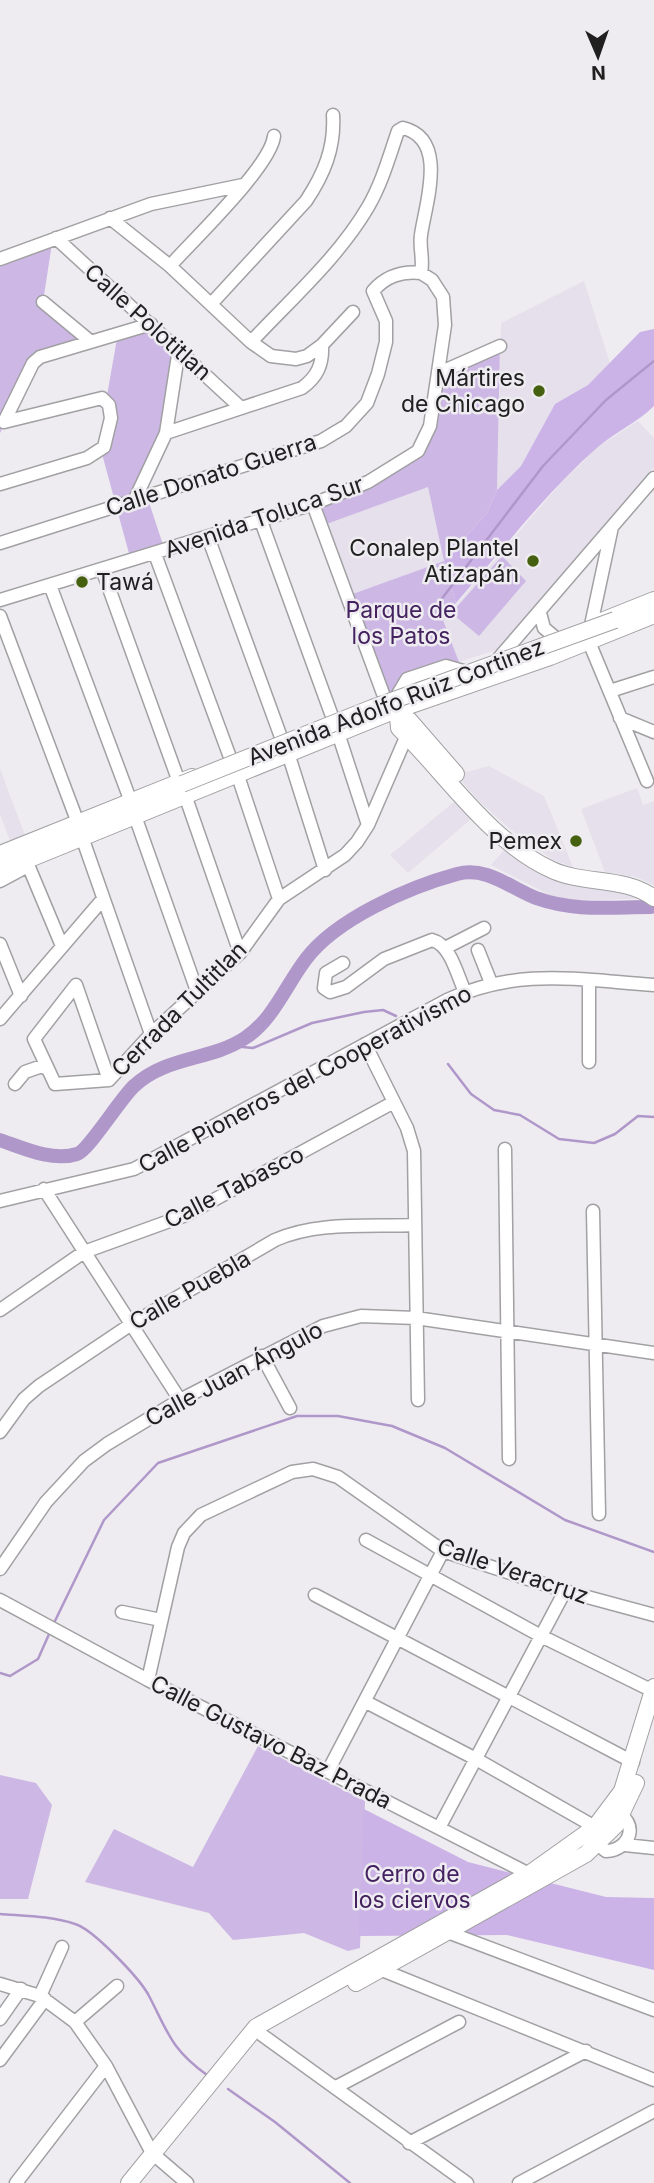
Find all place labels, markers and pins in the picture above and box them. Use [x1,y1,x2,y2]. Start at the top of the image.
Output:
place label: Mártires de Chicago [401,364,525,418]
marker: Mártires de Chicago [531,383,547,399]
place label: Conalep Plantel Atizapán [349,534,519,588]
marker: Conalep Plantel Atizapán [525,553,541,569]
place label: Tawá [96,568,154,596]
marker: Tawá [74,574,90,590]
place label: Pemex [488,827,562,855]
marker: Pemex [568,833,584,849]

